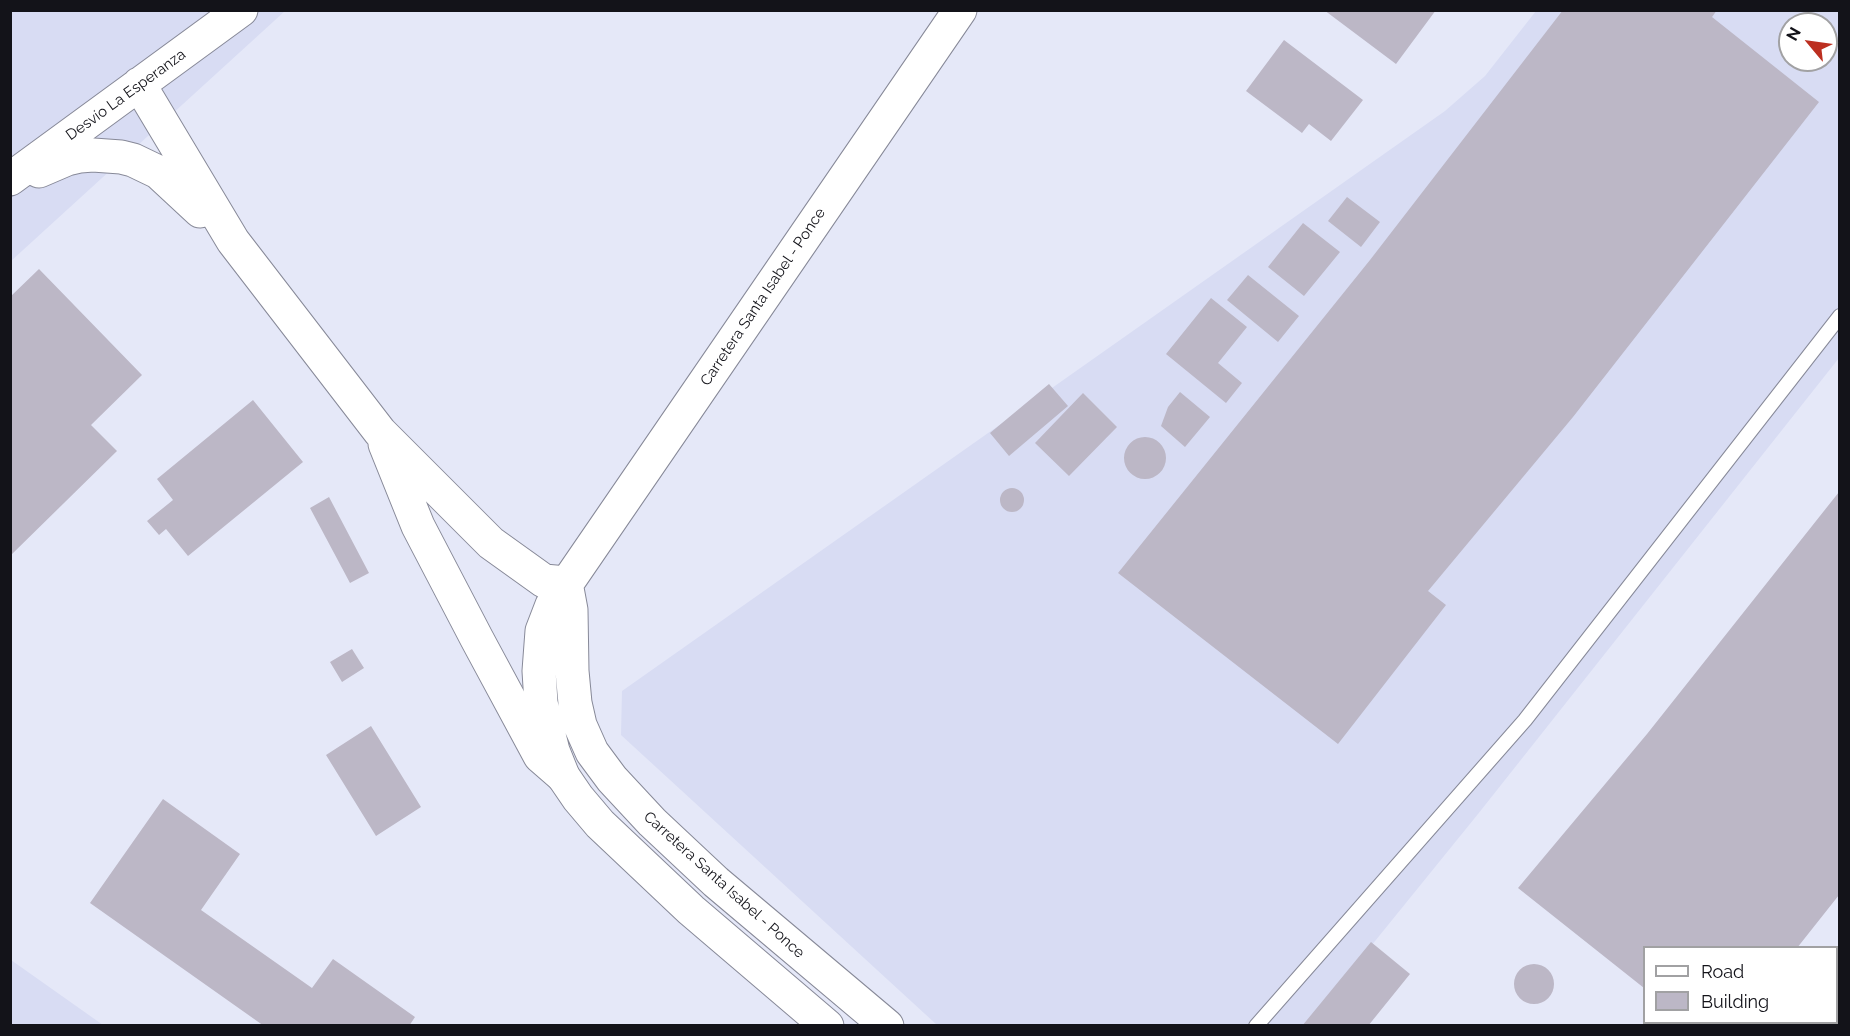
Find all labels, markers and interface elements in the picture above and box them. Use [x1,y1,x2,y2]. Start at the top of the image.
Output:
north arrow [1778,12,1838,72]
text: N [1782,24,1805,44]
street label: Desvío La Esperanza [63,46,189,144]
street label: Carretera Santa Isabel - Ponce [697,205,829,389]
street label: Carretera Santa Isabel - Ponce [640,808,808,962]
legend [1643,946,1838,1024]
text: Road [1701,961,1744,982]
text: Building [1701,991,1769,1012]

